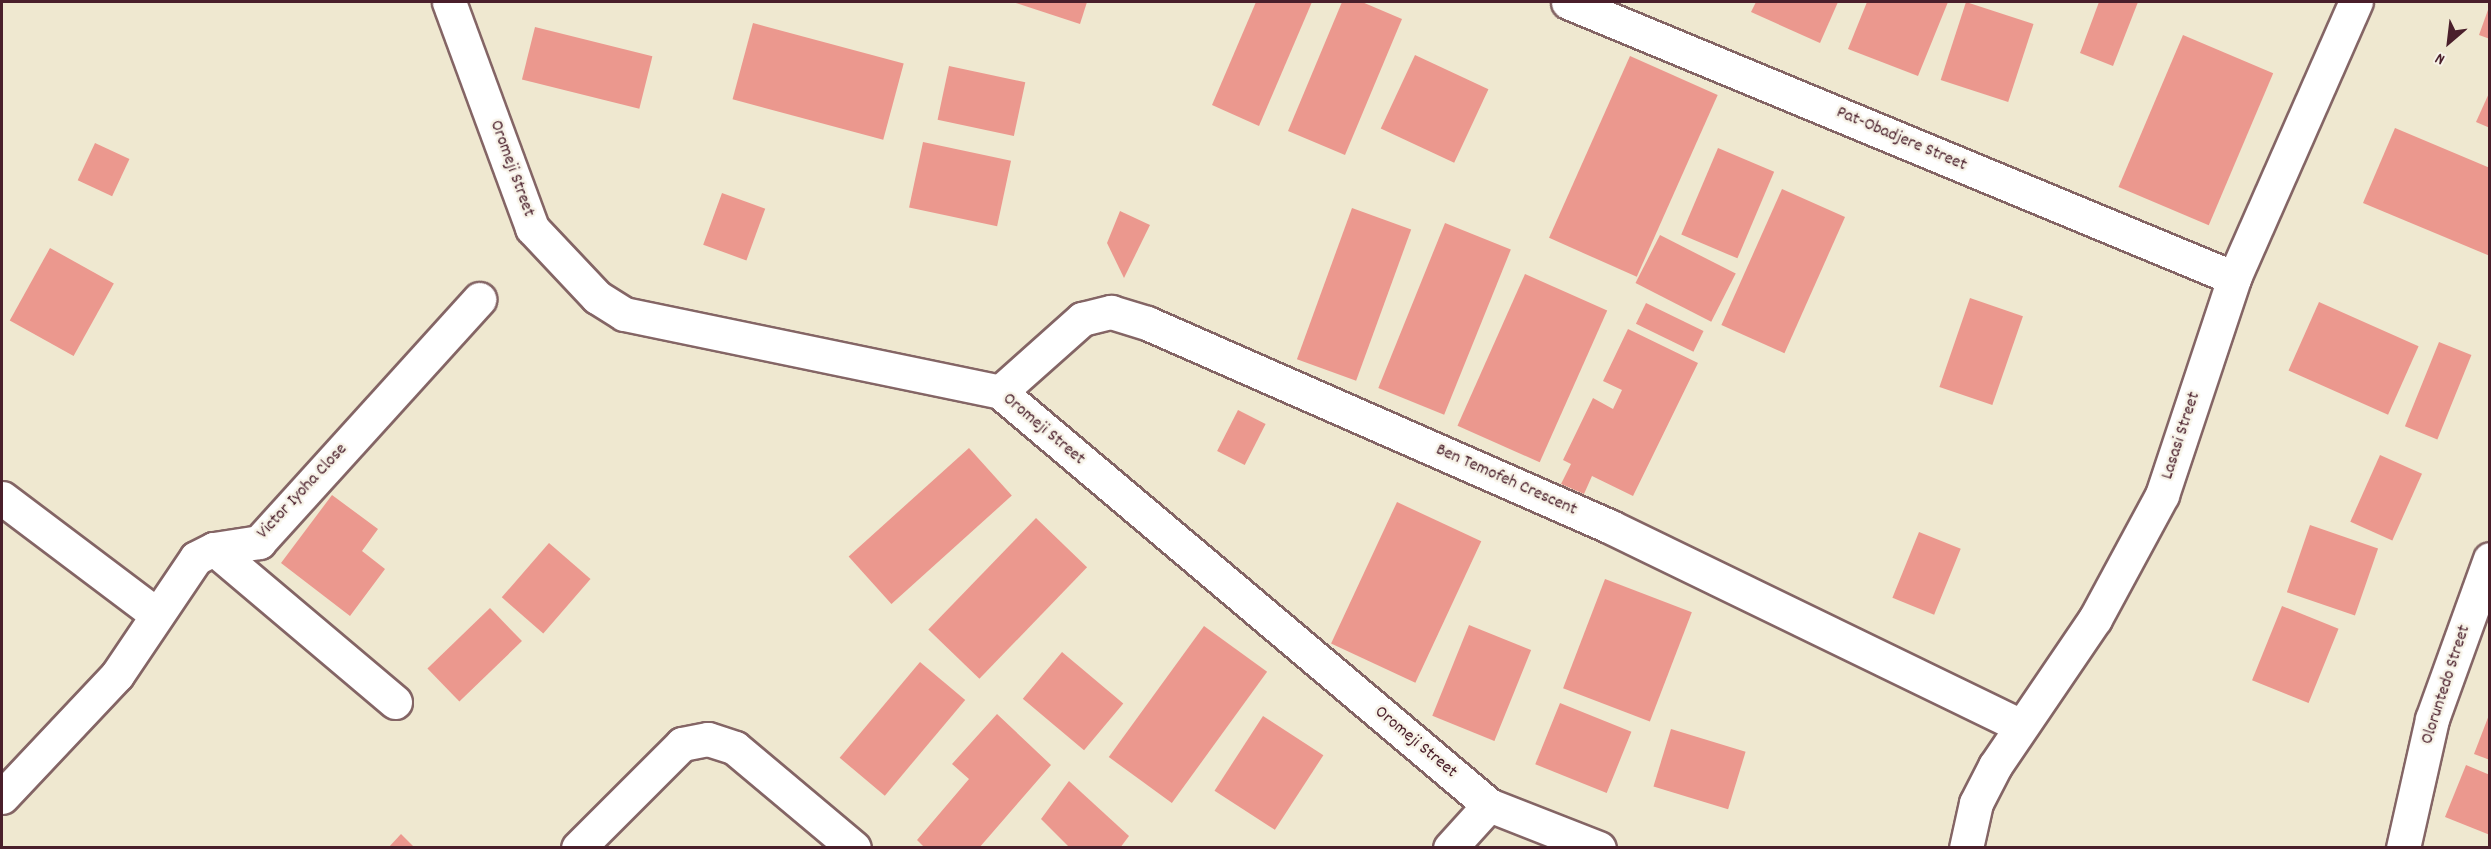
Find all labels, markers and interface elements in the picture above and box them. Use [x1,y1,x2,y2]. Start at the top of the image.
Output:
north arrow [2419,12,2479,72]
text: N [2431,46,2449,70]
street label: Pat-Obadjere Street [1833,103,1969,177]
street label: Oromeji Street [484,118,538,220]
street label: Oromeji Street [997,389,1089,471]
street label: Lasasi Street [2158,390,2206,482]
street label: Victor Iyoha Close [253,440,353,544]
street label: Ben Temofeh Crescent [1432,440,1580,522]
street label: Oloruntedo Street [2418,623,2476,747]
street label: Oromeji Street [1369,702,1461,784]

